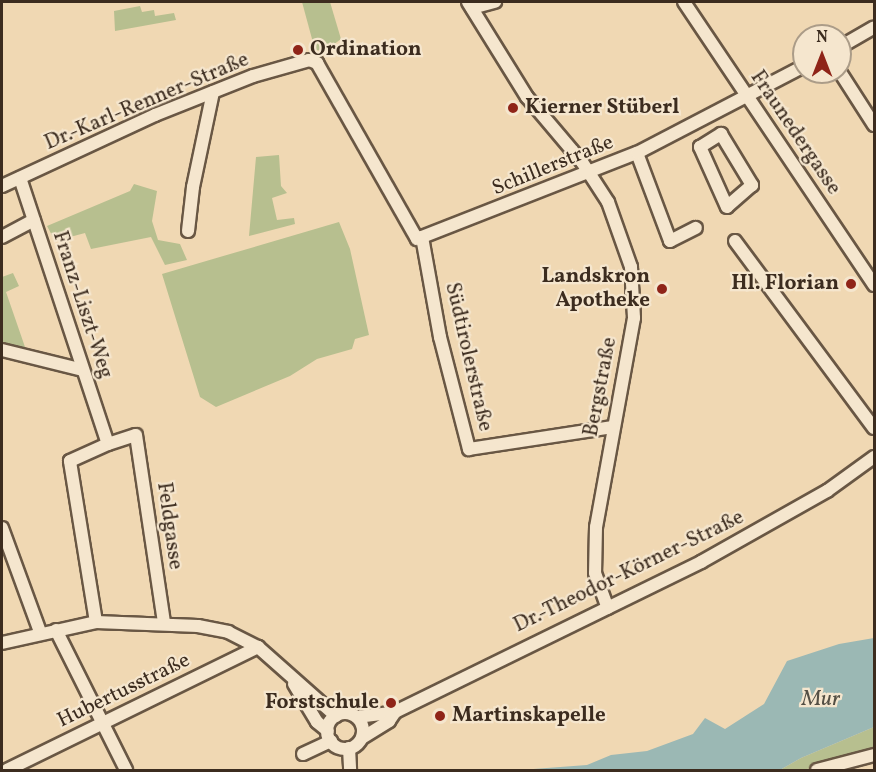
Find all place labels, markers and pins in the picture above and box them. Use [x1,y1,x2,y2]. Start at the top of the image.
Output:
place label: Ordination [310,37,422,63]
marker: Ordination [291,43,305,57]
place label: Kierner Stüberl [525,95,679,121]
marker: Kierner Stüberl [506,101,520,115]
place label: Landskron Apotheke [541,264,650,314]
place label: Hl. Florian [731,271,839,297]
marker: Hl. Florian [844,277,858,291]
marker: Landskron Apotheke [655,282,669,296]
place label: Forstschule [265,690,379,716]
marker: Forstschule [384,696,398,710]
place label: Martinskapelle [452,703,606,729]
marker: Martinskapelle [433,709,447,723]

